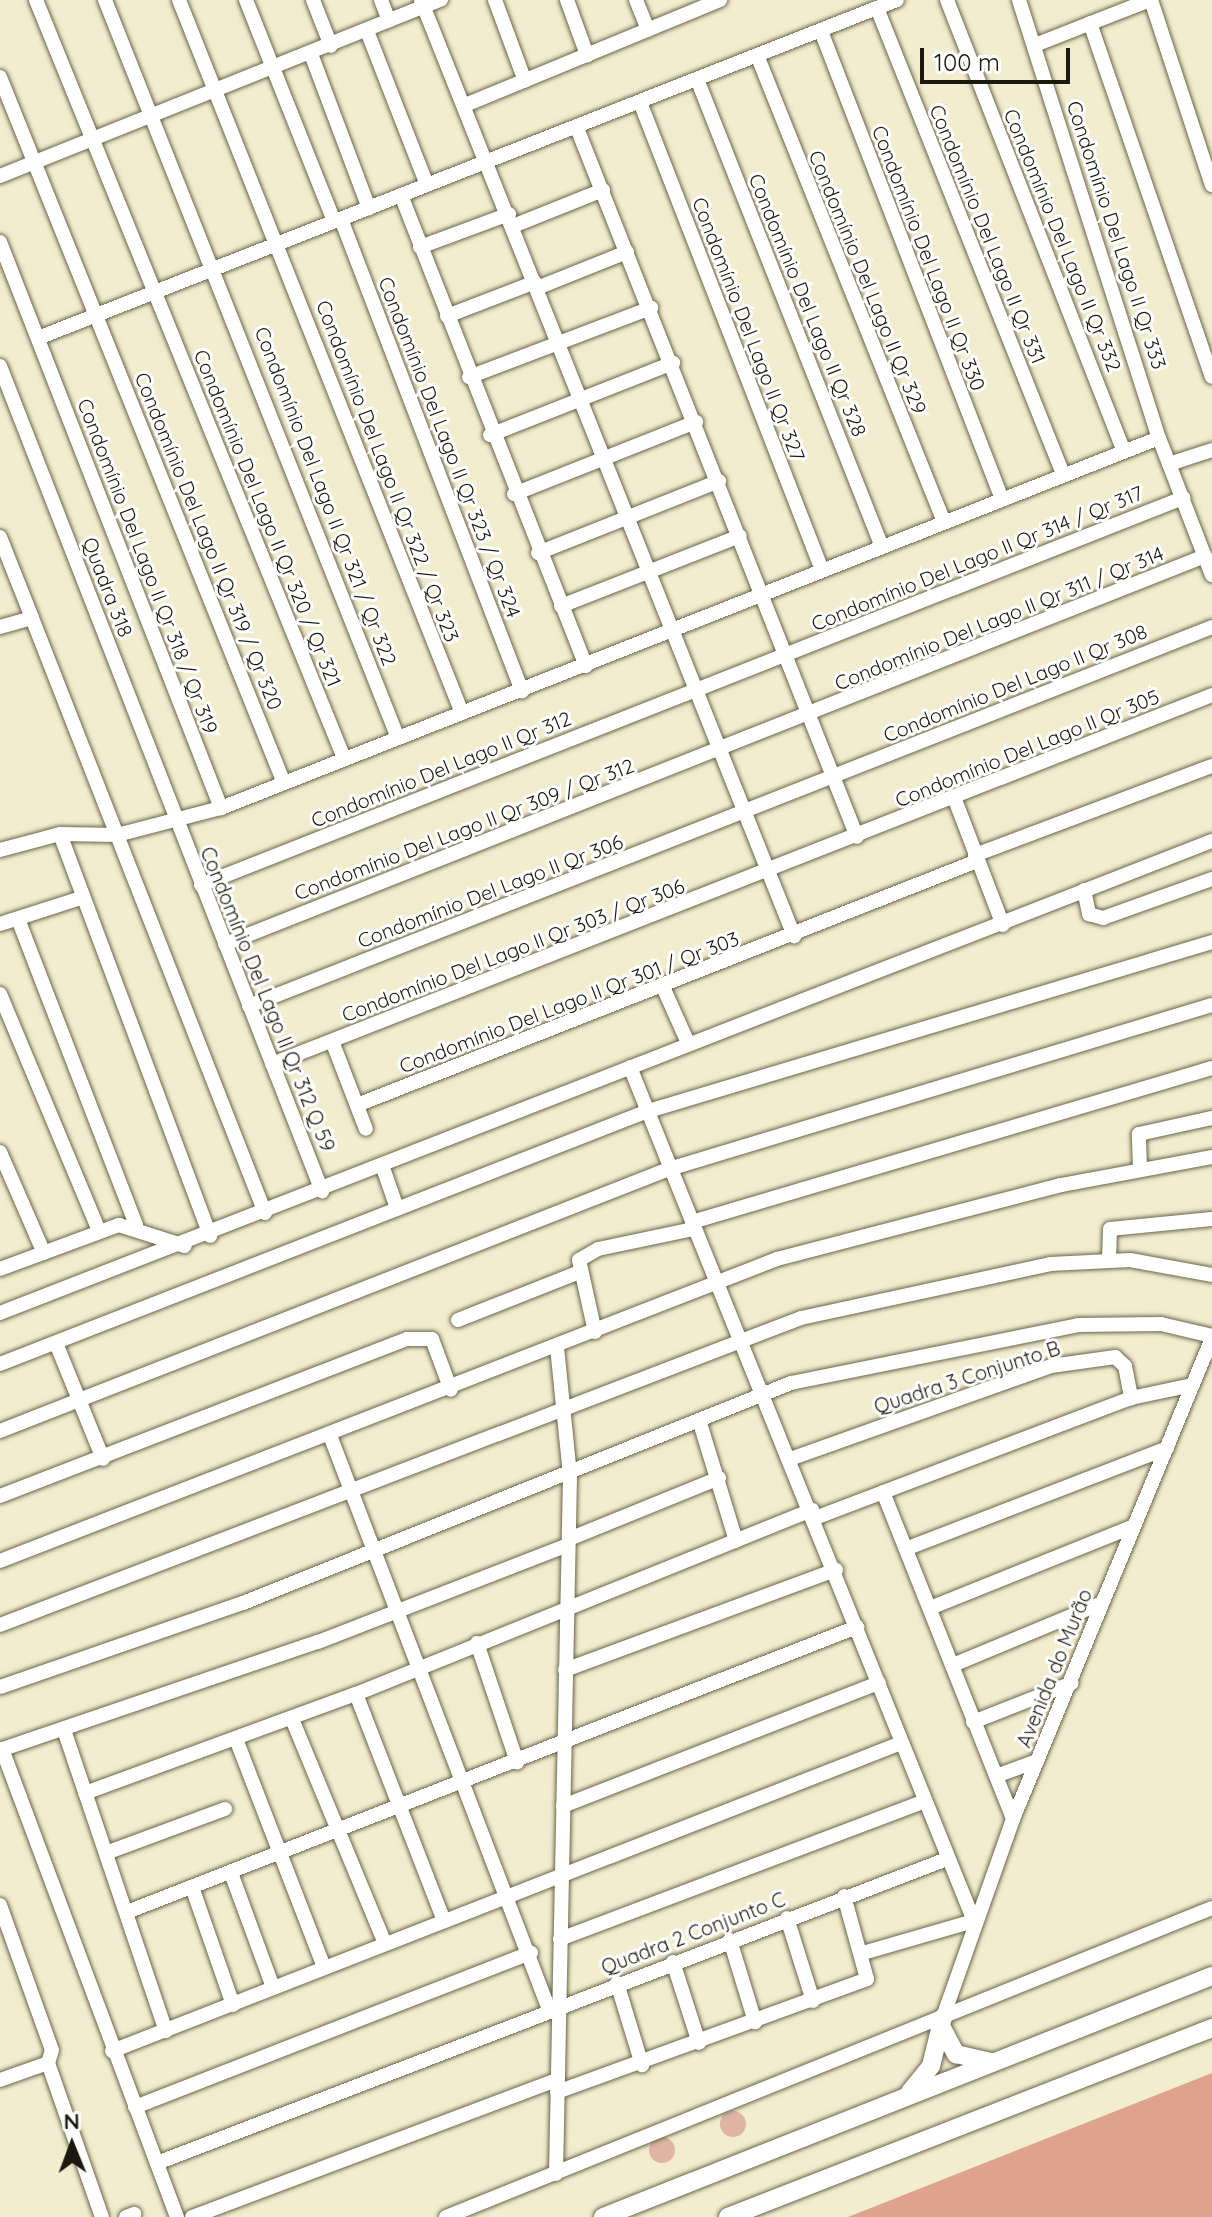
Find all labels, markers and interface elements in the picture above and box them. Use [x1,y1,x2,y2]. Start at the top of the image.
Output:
scale bar [924,32,1074,82]
text: 100 m [934,47,1000,77]
street label: Condomínio Del Lago II Qr 333 [1062,98,1172,372]
street label: Condomínio Del Lago II Qr 331 [925,101,1051,367]
street label: Condomínio Del Lago II Qr 332 [999,105,1127,375]
street label: Condomínio Del Lago II Qr 330 [867,122,991,394]
street label: Condomínio Del Lago II Qr 329 [804,147,932,417]
street label: Condomínio Del Lago II Qr 328 [744,170,872,440]
street label: Condomínio Del Lago II Qr 327 [688,194,810,464]
street label: Condomínio Del Lago II Qr 323 / Qr 324 [374,273,526,621]
street label: Condomínio Del Lago II Qr 322 / Qr 323 [312,297,464,645]
street label: Condomínio Del Lago II Qr 321 / Qr 322 [250,323,402,669]
street label: Condomínio Del Lago II Qr 320 / Qr 321 [189,346,347,690]
street label: Condomínio Del Lago II Qr 319 / Qr 320 [130,369,288,713]
street label: Condomínio Del Lago II Qr 318 / Qr 319 [73,395,223,737]
street label: Condomínio Del Lago II Qr 314 / Qr 317 [808,480,1146,636]
street label: Quadra 318 [78,534,138,640]
street label: Condomínio Del Lago II Qr 311 / Qr 314 [831,541,1167,695]
street label: Condomínio Del Lago II Qr 308 [880,619,1150,747]
street label: Condomínio Del Lago II Qr 305 [892,684,1162,812]
street label: Condomínio Del Lago II Qr 312 [308,706,574,832]
street label: Condomínio Del Lago II Qr 309 / Qr 312 [291,753,637,905]
street label: Condomínio Del Lago II Qr 306 [354,829,626,953]
street label: Condomínio Del Lago II Qr 312 Q 59 [196,843,340,1155]
street label: Condomínio Del Lago II Qr 303 / Qr 306 [338,873,688,1027]
street label: Condomínio Del Lago II Qr 301 / Qr 303 [396,926,742,1078]
street label: Quadra 3 Conjunto B [871,1336,1063,1418]
street label: Avenida do Murão [1011,1585,1097,1751]
street label: Quadra 2 Conjunto C [598,1887,788,1979]
north arrow [32,2105,112,2185]
text: N [63,2107,80,2135]

